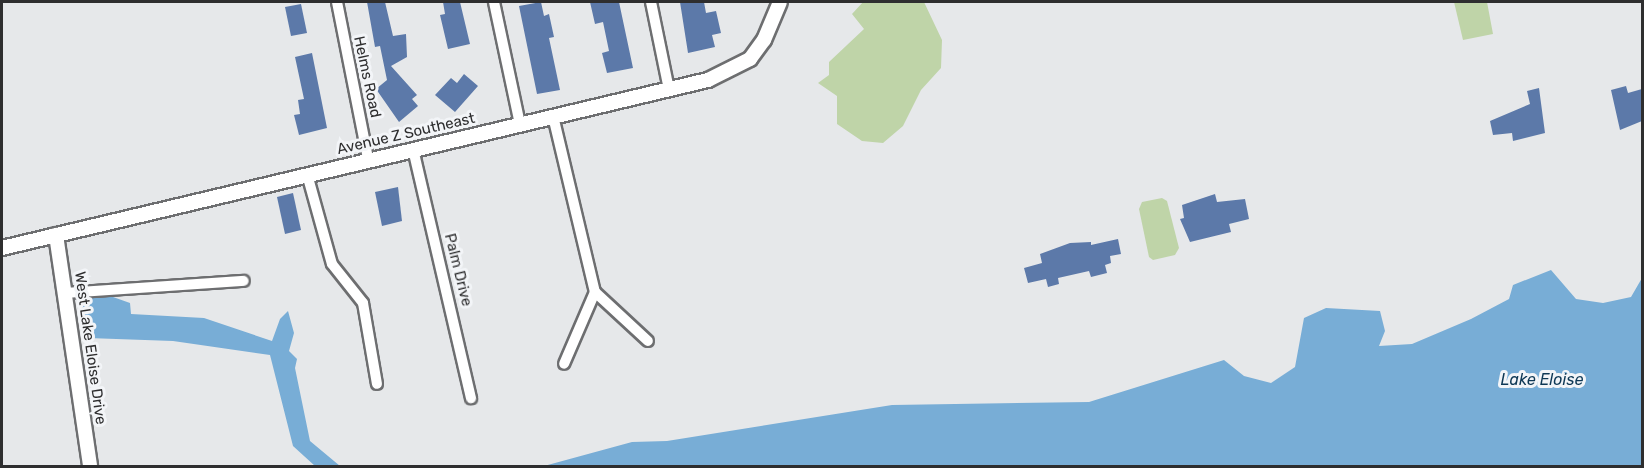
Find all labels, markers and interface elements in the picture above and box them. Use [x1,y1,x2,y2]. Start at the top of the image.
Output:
street label: Helms Road [350,35,384,119]
street label: Avenue Z Southeast [335,109,477,159]
street label: Palm Drive [440,232,476,308]
street label: West Lake Eloise Drive [70,270,110,426]
water label: Lake Eloise [1501,370,1583,390]

